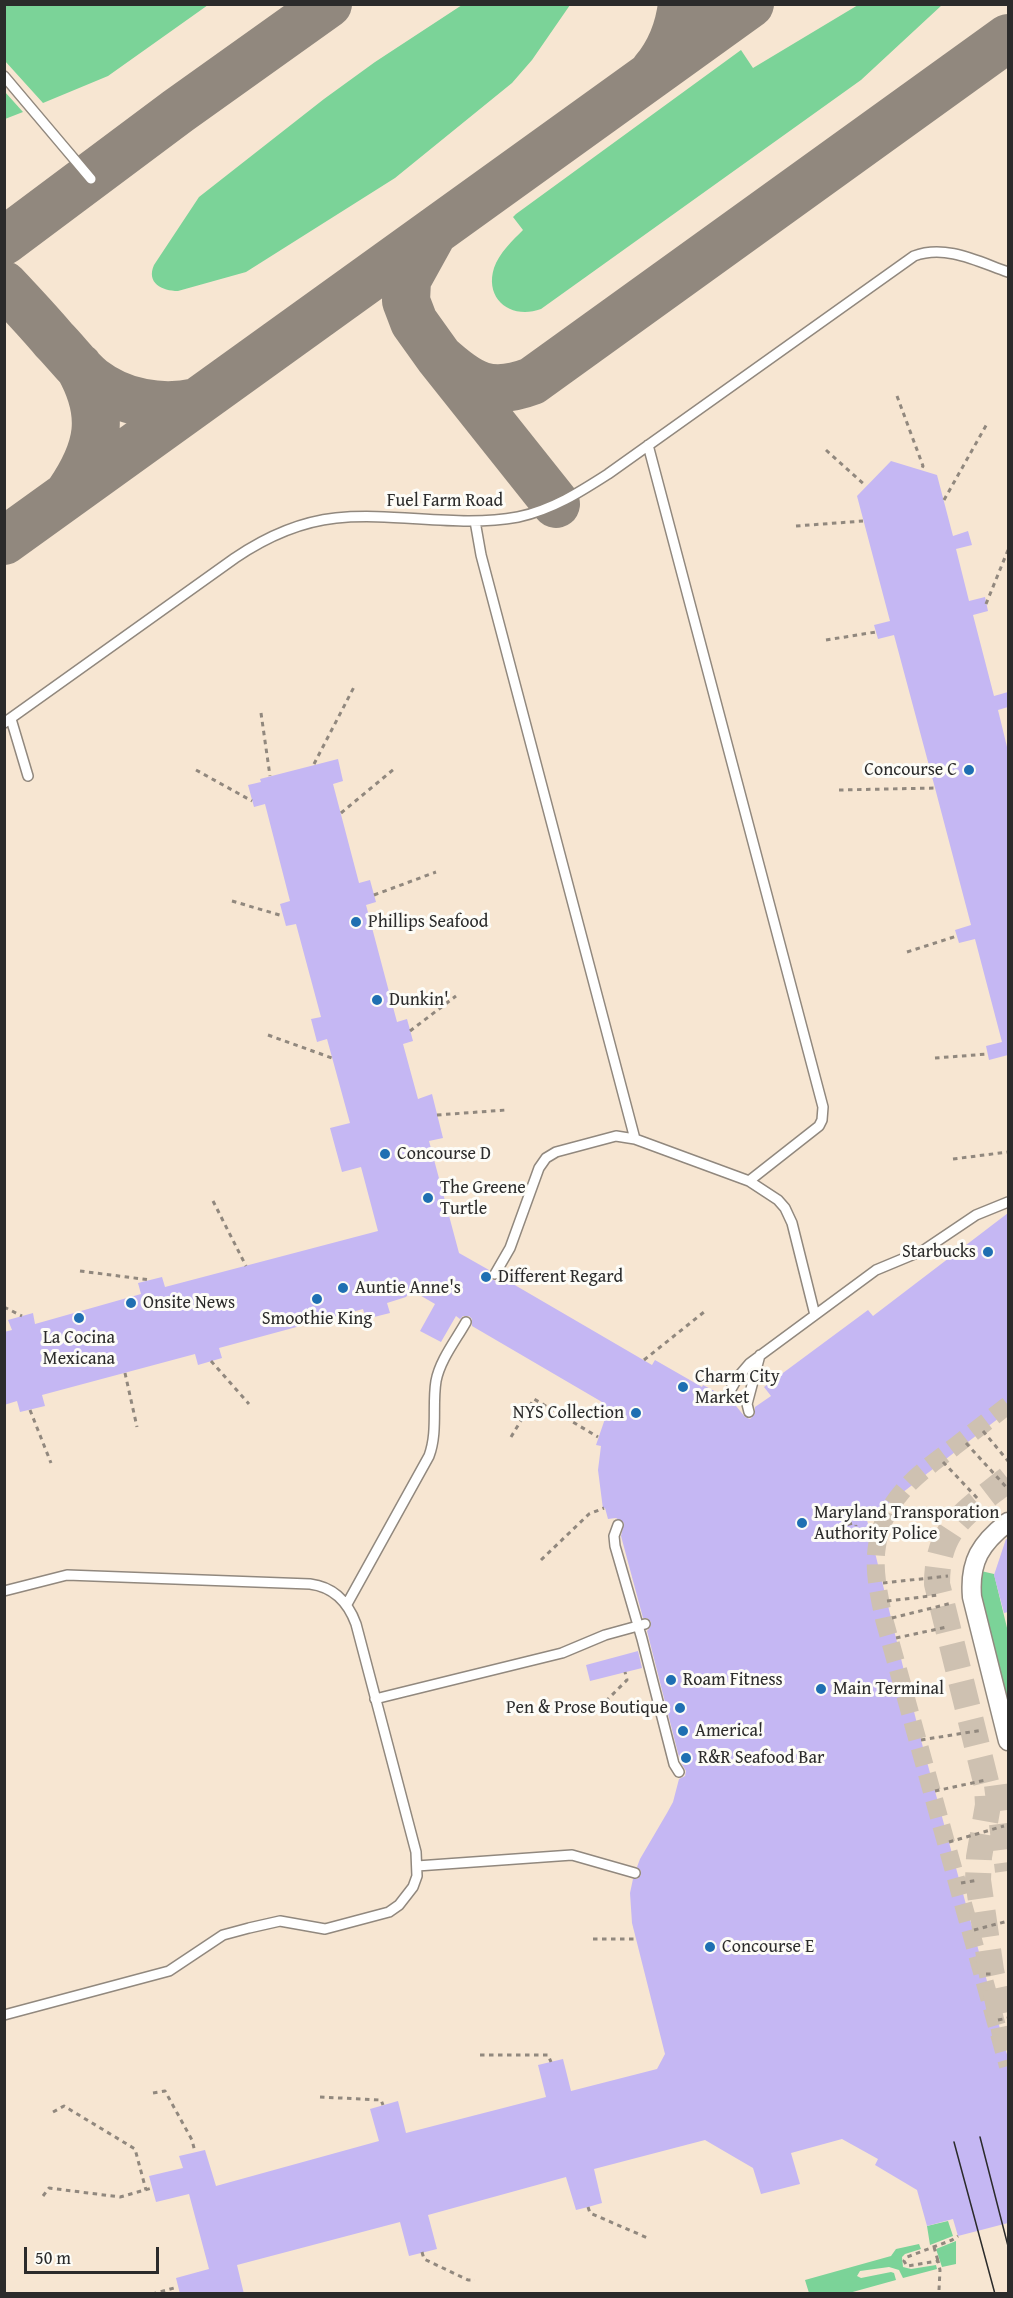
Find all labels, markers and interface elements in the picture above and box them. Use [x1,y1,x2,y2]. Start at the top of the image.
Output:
street label: Fuel Farm Road [387,490,503,512]
place label: Concourse C [864,759,957,781]
marker: Concourse C [962,763,976,777]
place label: Phillips Seafood [368,911,488,933]
marker: Phillips Seafood [349,915,363,929]
place label: Dunkin' [389,989,449,1011]
marker: Dunkin' [370,993,384,1007]
place label: Concourse D [397,1143,491,1165]
marker: Concourse D [378,1147,392,1161]
place label: The Greene Turtle [440,1177,526,1220]
marker: The Greene Turtle [421,1191,435,1205]
place label: Starbucks [902,1241,976,1263]
marker: Starbucks [981,1245,995,1259]
place label: Different Regard [498,1266,623,1288]
marker: Different Regard [479,1270,493,1284]
place label: Auntie Anne's [355,1277,461,1299]
marker: Auntie Anne's [336,1281,350,1295]
place label: Onsite News [143,1292,235,1314]
marker: Smoothie King [310,1292,324,1306]
marker: Onsite News [124,1296,138,1310]
place label: Smoothie King [262,1308,372,1330]
marker: La Cocina Mexicana [72,1311,86,1325]
place label: La Cocina Mexicana [43,1327,115,1370]
place label: Charm City Market [695,1366,780,1408]
marker: Charm City Market [676,1380,690,1394]
place label: NYS Collection [513,1402,624,1424]
marker: NYS Collection [629,1406,643,1420]
place label: Maryland Transporation Authority Police [814,1502,999,1544]
marker: Maryland Transporation Authority Police [795,1516,809,1530]
place label: Roam Fitness [683,1669,783,1691]
marker: Roam Fitness [664,1673,678,1687]
place label: Main Terminal [833,1678,944,1700]
marker: Main Terminal [814,1682,828,1696]
place label: Pen & Prose Boutique [506,1697,668,1719]
marker: Pen & Prose Boutique [673,1701,687,1715]
place label: America! [695,1720,763,1742]
marker: America! [676,1724,690,1738]
place label: R&R Seafood Bar [698,1747,824,1769]
marker: R&R Seafood Bar [679,1751,693,1765]
place label: Concourse E [722,1936,814,1958]
marker: Concourse E [703,1940,717,1954]
scale bar [27,2235,162,2273]
text: 50 m [35,2244,71,2271]

